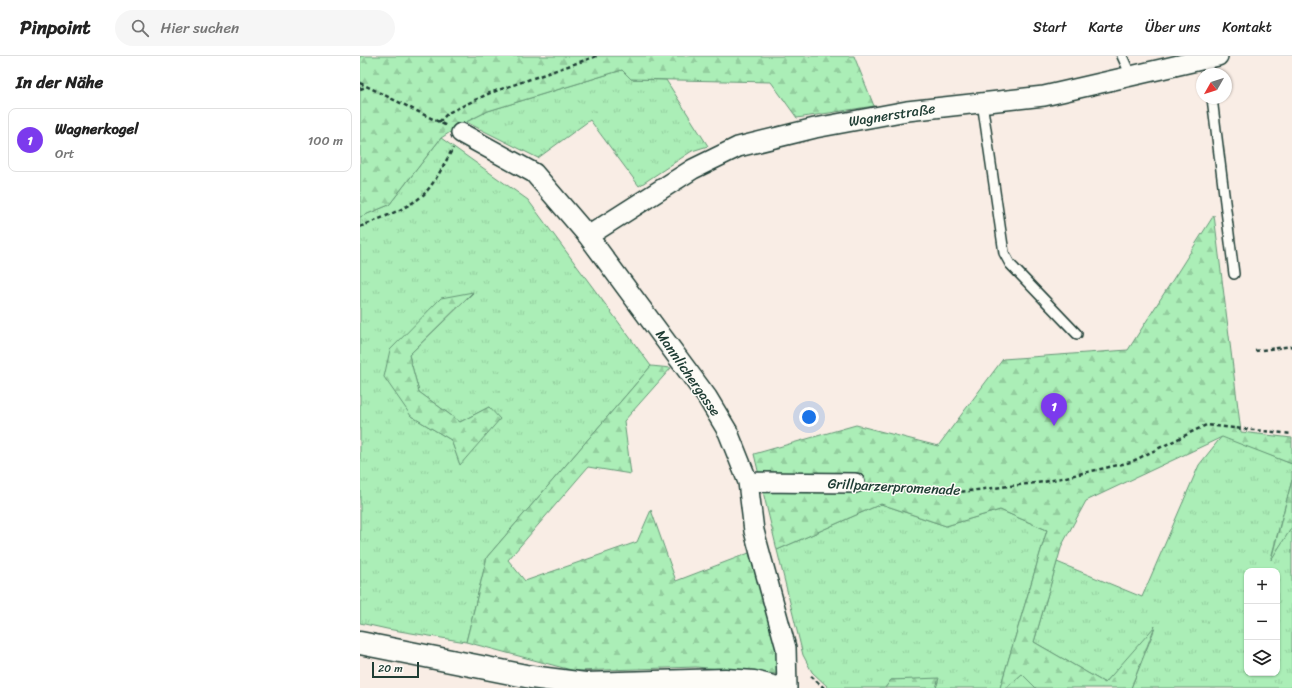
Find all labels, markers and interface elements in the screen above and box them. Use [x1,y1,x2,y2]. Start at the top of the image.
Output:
search box [115,10,395,46]
text: Pinpoint [20,11,91,44]
text: Hier suchen [161,15,239,41]
text: Start [1033,15,1066,40]
text: Karte [1088,15,1123,40]
text: Über uns [1145,15,1200,40]
text: Kontakt [1222,15,1272,40]
icon: search [129,17,151,39]
text: In der Nähe [16,67,103,97]
north arrow [1196,68,1232,104]
street label: Wagnerstraße [847,96,937,134]
text: Wagnerkogel [55,116,139,142]
text: 1 [27,129,33,152]
text: 100 m [308,129,343,152]
text: Ort [55,142,74,165]
street label: Mannlichergasse [649,324,727,422]
pin: 1 [1041,393,1067,426]
your location [799,407,819,427]
street label: Grillparzerpromenade [827,471,961,503]
map controls [1244,568,1280,676]
button: + [1244,568,1280,604]
button: − [1244,604,1280,640]
button: layers [1244,640,1280,676]
text: 20 m [378,659,403,678]
scale bar [372,660,419,679]

